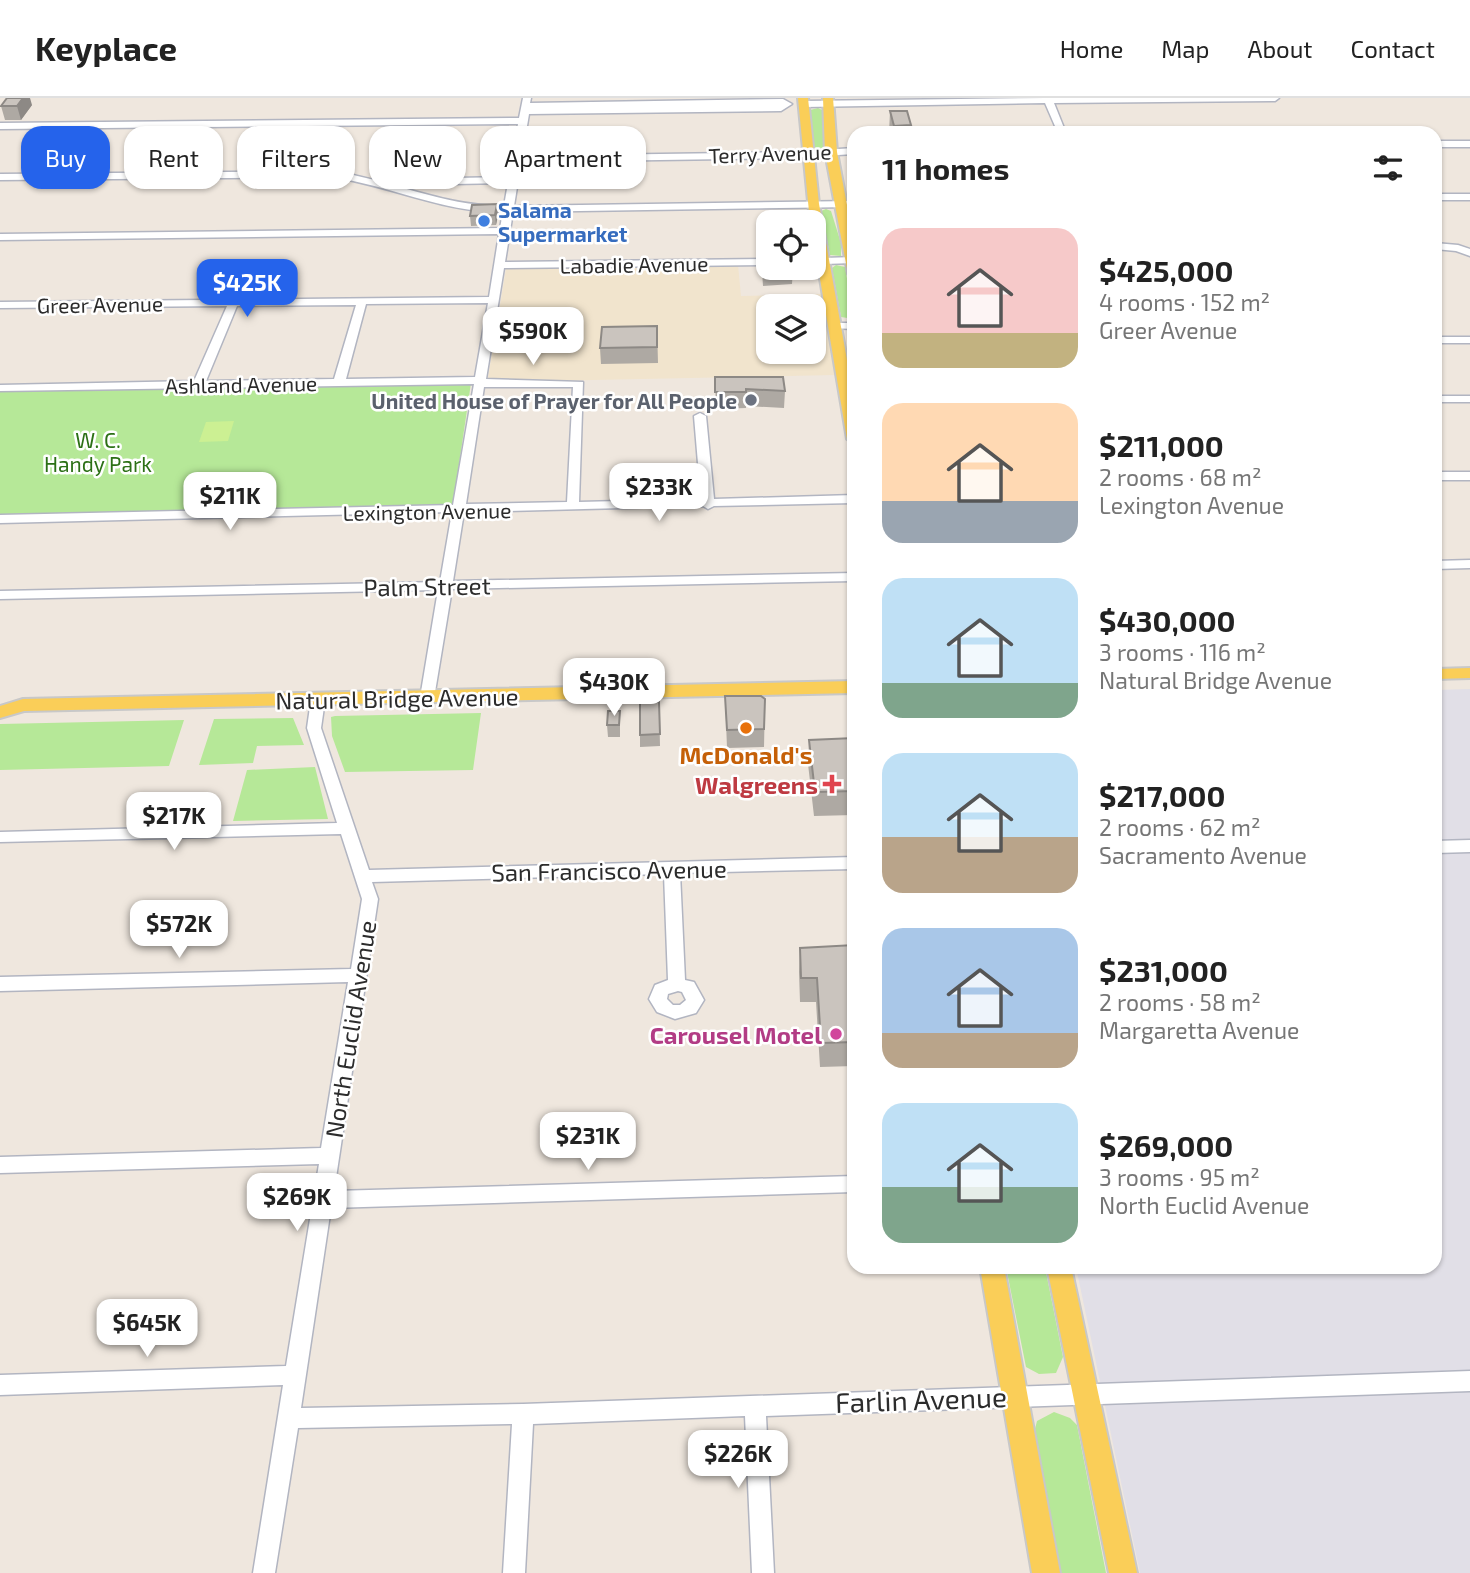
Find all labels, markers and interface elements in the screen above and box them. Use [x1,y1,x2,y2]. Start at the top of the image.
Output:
text: Keyplace [35,28,177,68]
text: Home [1060,34,1123,63]
text: Map [1161,34,1209,63]
text: About [1247,34,1313,63]
text: Contact [1351,34,1435,63]
chip: Buy [21,126,110,189]
chip: Rent [124,126,223,189]
chip: Filters [237,126,355,189]
chip: New [369,126,466,189]
chip: Apartment [480,126,646,189]
street label: Terry Avenue [708,138,832,168]
icon: filters [1369,149,1407,187]
text: 11 homes [882,150,1009,186]
place label: Salama Supermarket [498,197,628,246]
map controls [756,210,826,364]
button: locate [756,210,826,280]
marker: Salama Supermarket [476,213,492,229]
street label: Labadie Avenue [559,250,709,278]
text: $425,000 [1099,252,1234,288]
icon: home [938,256,1022,340]
pin: $425K [198,260,296,319]
text: $425K [213,268,281,296]
text: 4 rooms · 152 m² [1099,288,1270,316]
street label: Greer Avenue [37,290,163,318]
button: layers [756,294,826,364]
pin: $590K [484,308,582,367]
text: $590K [499,316,567,344]
text: Greer Avenue [1099,316,1237,344]
street label: Ashland Avenue [165,370,317,398]
place label: United House of Prayer for All People [371,388,737,414]
marker: United House of Prayer for All People [743,392,759,408]
park label: W. C. Handy Park [44,427,152,476]
text: $211,000 [1099,427,1224,463]
icon: home [938,431,1022,515]
text: 2 rooms · 68 m² [1099,463,1262,491]
pin: $233K [610,464,708,523]
pin: $211K [181,472,279,532]
text: $233K [625,472,693,500]
text: $211K [199,481,261,509]
text: Lexington Avenue [1099,491,1284,519]
street label: Lexington Avenue [342,497,512,525]
street label: Palm Street [363,570,491,602]
text: $430,000 [1099,602,1236,638]
icon: home [938,606,1022,690]
text: 3 rooms · 116 m² [1099,638,1266,666]
pin: $430K [565,658,663,718]
text: Natural Bridge Avenue [1099,666,1332,694]
text: $430K [579,667,649,695]
street label: Natural Bridge Avenue [275,681,519,715]
marker: McDonald's [738,720,754,736]
place label: McDonald's [680,740,812,769]
place label: Walgreens [695,770,818,799]
marker: Walgreens [824,776,840,792]
text: $217,000 [1099,777,1225,813]
icon: home [938,781,1022,865]
pin: $217K [125,792,223,852]
text: $217K [142,801,206,829]
text: 2 rooms · 62 m² [1099,813,1261,841]
text: Sacramento Avenue [1099,841,1307,869]
street label: San Francisco Avenue [491,853,727,887]
pin: $572K [130,900,228,960]
text: $572K [146,909,212,937]
street label: North Euclid Avenue [319,918,381,1140]
text: $231,000 [1099,952,1228,988]
icon: home [938,956,1022,1040]
text: 2 rooms · 58 m² [1099,988,1261,1016]
text: Margaretta Avenue [1099,1016,1299,1044]
place label: Carousel Motel [650,1020,822,1049]
marker: Carousel Motel [828,1026,844,1042]
pin: $231K [539,1112,637,1172]
text: $231K [556,1121,620,1149]
text: $269,000 [1099,1127,1233,1163]
icon: home [938,1131,1022,1215]
text: 3 rooms · 95 m² [1099,1163,1260,1191]
pin: $269K [248,1174,346,1233]
text: $269K [263,1182,331,1210]
text: North Euclid Avenue [1099,1191,1309,1219]
pin: $645K [98,1300,196,1359]
text: $645K [113,1308,181,1336]
street label: Farlin Avenue [834,1379,1008,1419]
pin: $226K [689,1430,787,1490]
text: $226K [704,1439,772,1467]

